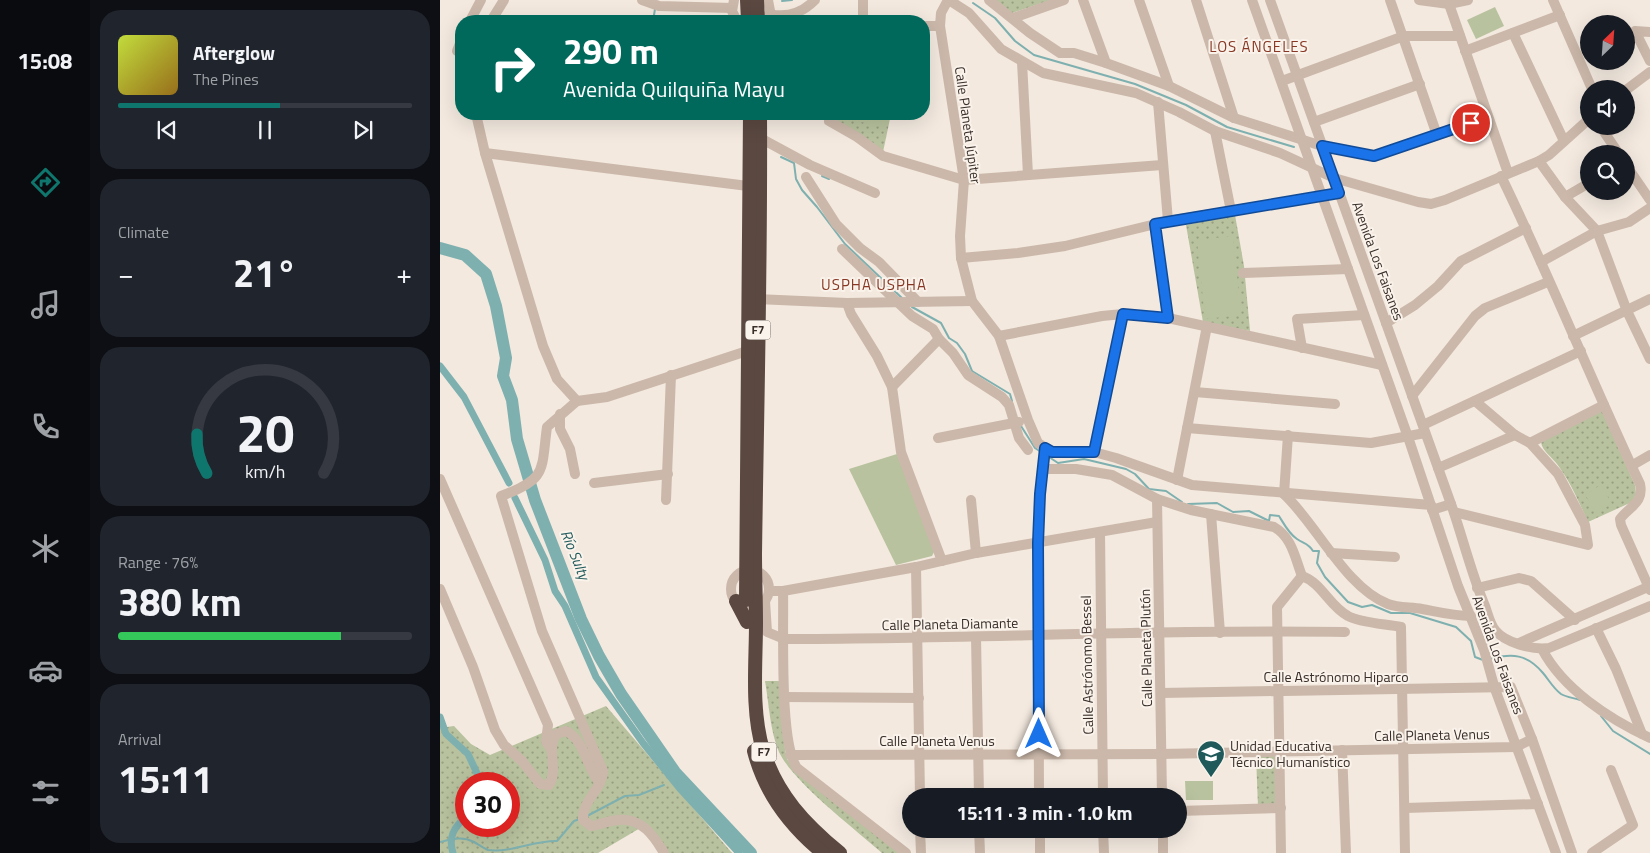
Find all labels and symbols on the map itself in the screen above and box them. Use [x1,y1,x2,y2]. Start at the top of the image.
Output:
north arrow [1580,15,1635,70]
district label: LOS ÁNGELES [1209,35,1309,58]
street label: Calle Planeta Júpiter [950,65,987,185]
pin [1450,102,1492,144]
street label: Avenida Los Faisanes [1347,198,1410,323]
district label: USPHA USPHA [821,273,927,296]
road number: F7 [746,320,770,340]
water label: Río Sulty [555,526,597,585]
street label: Calle Planeta Plutón [1134,589,1157,707]
street label: Avenida Los Faisanes [1467,592,1530,717]
street label: Calle Astrónomo Bessel [1075,595,1098,735]
street label: Calle Planeta Diamante [881,612,1018,635]
street label: Calle Astrónomo Hiparco [1263,666,1409,687]
position arrow [1012,707,1064,759]
street label: Calle Planeta Venus [1374,723,1490,746]
street label: Calle Planeta Venus [879,730,995,751]
place label: Unidad Educativa Técnico Humanístico [1230,735,1350,772]
school or university icon: Unidad Educativa Técnico Humanístico [1196,739,1226,778]
road number: F7 [752,742,776,762]
speed limit sign: 30 [455,772,520,837]

